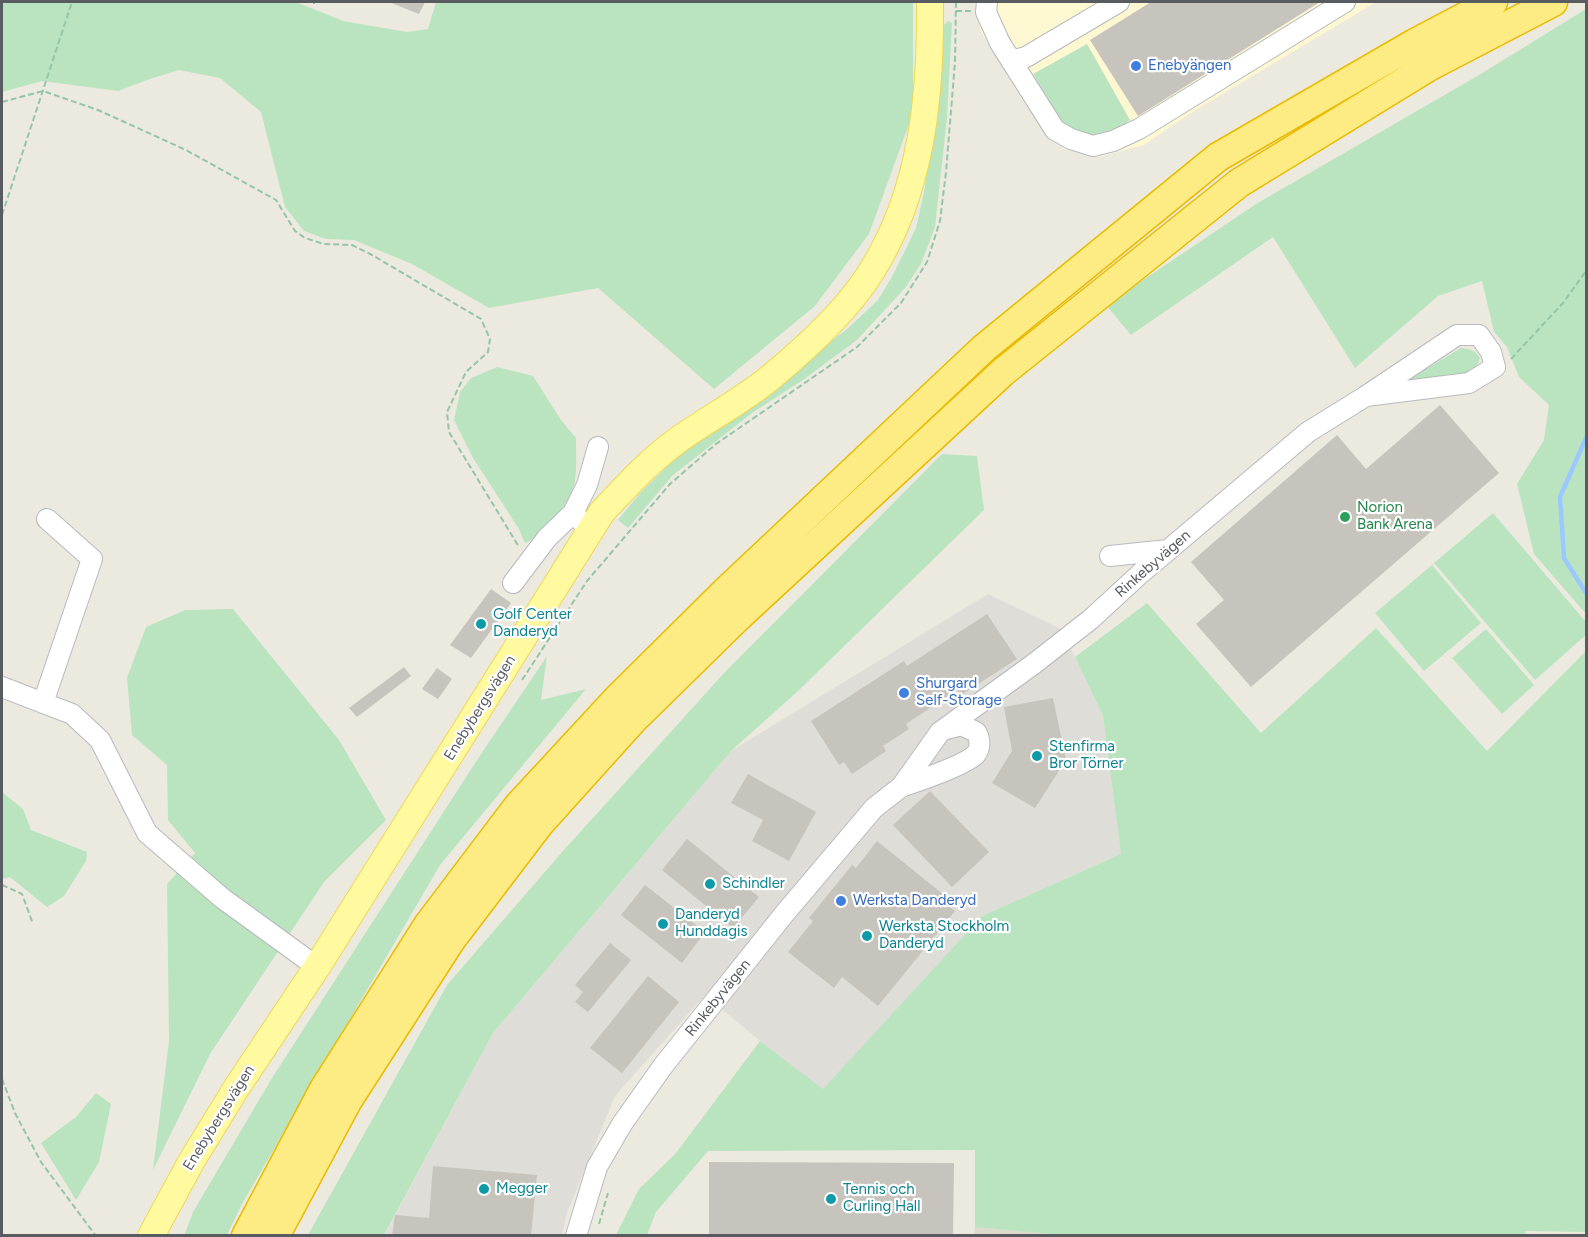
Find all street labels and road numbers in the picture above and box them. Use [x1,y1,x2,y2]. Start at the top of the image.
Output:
street label: Rinkebyvägen [1112,526,1194,602]
street label: Enebybergsvägen [440,652,520,764]
street label: Rinkebyvägen [681,956,755,1040]
street label: Enebybergsvägen [179,1062,259,1174]

